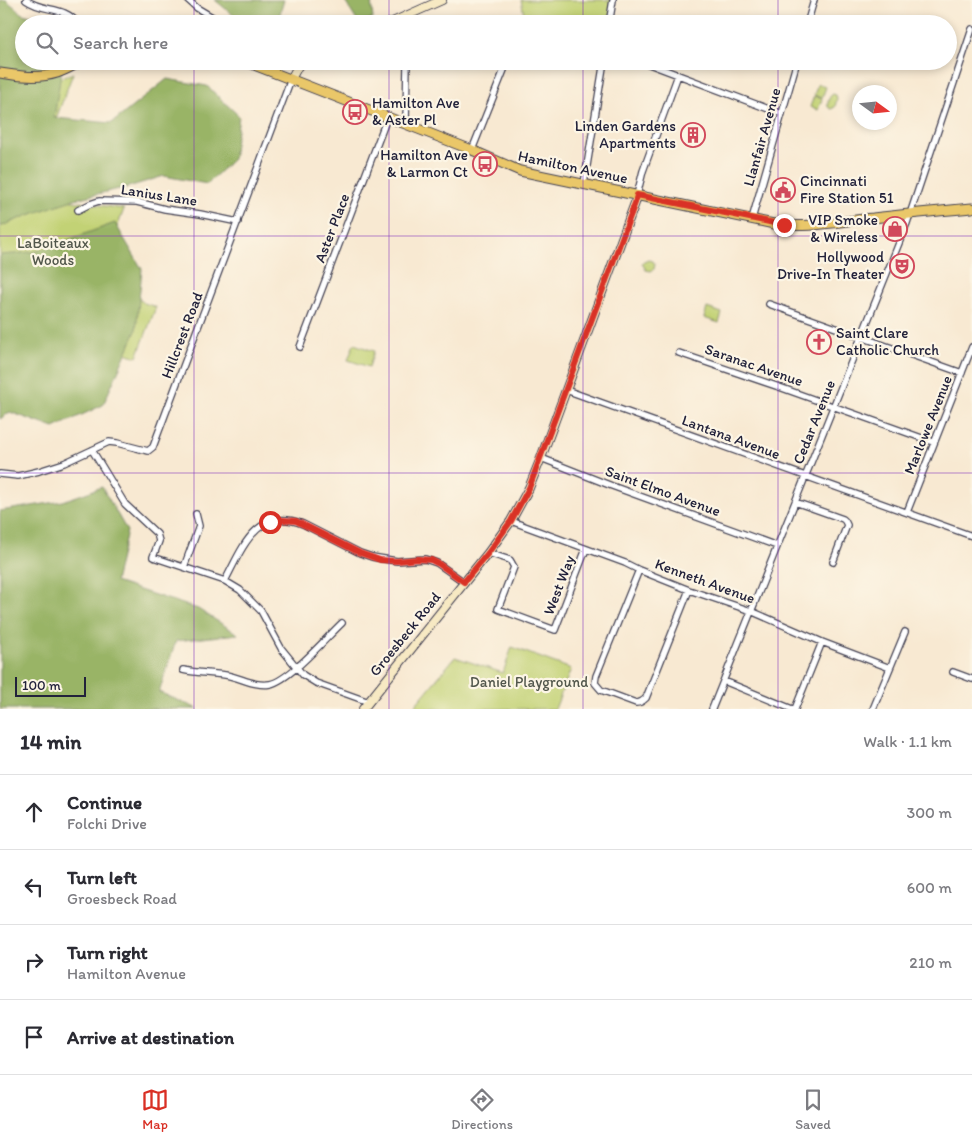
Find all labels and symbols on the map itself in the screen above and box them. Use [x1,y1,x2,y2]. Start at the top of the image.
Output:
north arrow [852,85,897,130]
street label: Llanfair Avenue [739,86,785,188]
place label: Hamilton Ave & Aster Pl [372,94,460,129]
bus stop icon: Hamilton Ave & Aster Pl [342,99,368,125]
place label: Linden Gardens Apartments [575,117,676,152]
building icon: Linden Gardens Apartments [680,122,706,148]
place label: Hamilton Ave & Larmon Ct [380,146,468,181]
street label: Hamilton Avenue [517,147,629,187]
bus stop icon: Hamilton Ave & Larmon Ct [472,151,498,177]
place label: Cincinnati Fire Station 51 [800,172,894,207]
public building icon: Cincinnati Fire Station 51 [770,177,796,203]
street label: Lanius Lane [120,180,198,210]
street label: Aster Place [311,191,353,265]
place label: VIP Smoke & Wireless [808,211,878,246]
route end [773,214,796,237]
shop icon: VIP Smoke & Wireless [882,216,908,242]
park label: LaBoiteaux Woods [17,234,89,269]
place label: Hollywood Drive-In Theater [777,248,884,283]
theatre icon: Hollywood Drive-In Theater [889,253,915,279]
street label: Hillcrest Road [157,288,207,381]
place label: Saint Clare Catholic Church [836,324,939,359]
church icon: Saint Clare Catholic Church [806,329,832,355]
street label: Saranac Avenue [703,340,805,390]
street label: Marlowe Avenue [900,373,956,477]
street label: Cedar Avenue [789,377,839,467]
street label: Lantana Avenue [679,411,783,463]
street label: Saint Elmo Avenue [603,462,723,520]
route start [259,511,282,534]
street label: West Way [539,553,579,617]
street label: Kenneth Avenue [653,555,757,607]
street label: Groesbeck Road [366,588,444,680]
park label: Daniel Playground [470,673,588,691]
scale bar [15,674,86,697]

